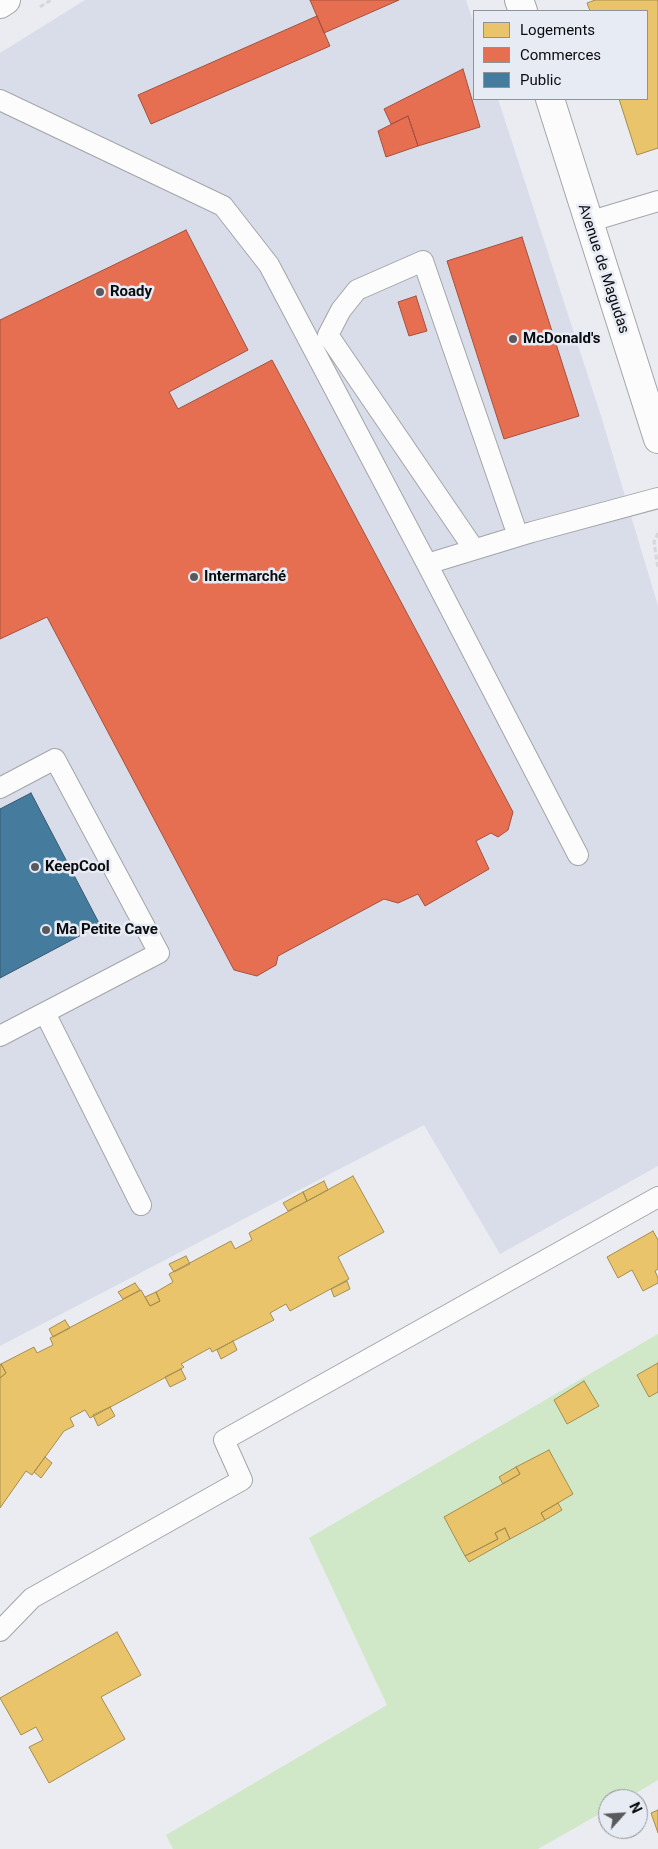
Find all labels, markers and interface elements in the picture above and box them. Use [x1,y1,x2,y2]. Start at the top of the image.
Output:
legend [473,10,648,100]
text: Logements [520,21,595,39]
text: Commerces [520,46,601,64]
text: Public [520,71,561,89]
street label: Avenue de Magudas [574,202,632,336]
place label: Roady [110,283,152,301]
marker: Roady [94,286,106,298]
place label: McDonald's [523,330,600,348]
marker: McDonald's [507,333,519,345]
place label: Intermarché [204,568,286,586]
marker: Intermarché [188,571,200,583]
place label: KeepCool [45,858,110,876]
marker: KeepCool [29,861,41,873]
place label: Ma Petite Cave [56,921,158,939]
marker: Ma Petite Cave [40,924,52,936]
north arrow [598,1789,648,1839]
text: N [626,1800,645,1816]

